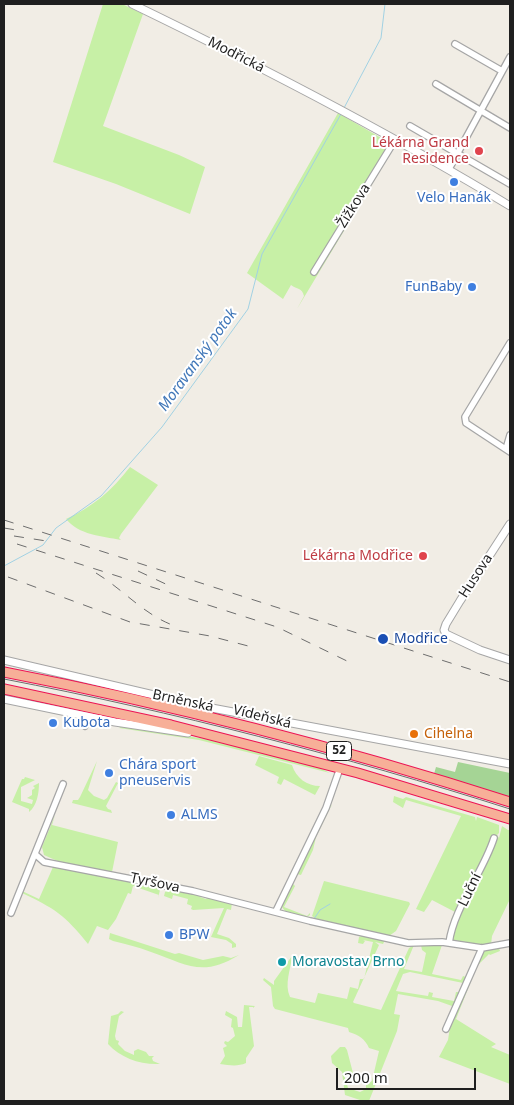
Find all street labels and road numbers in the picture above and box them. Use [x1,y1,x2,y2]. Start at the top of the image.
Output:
street label: Modřická [205,34,267,76]
street label: Žižkova [334,181,374,231]
street label: Husova [456,551,496,601]
street label: Brněnská [151,686,215,716]
street label: Vídeňská [231,702,293,732]
road number: 52 [326,741,352,760]
street label: Tyršova [129,870,181,896]
street label: Luční [455,871,485,909]

